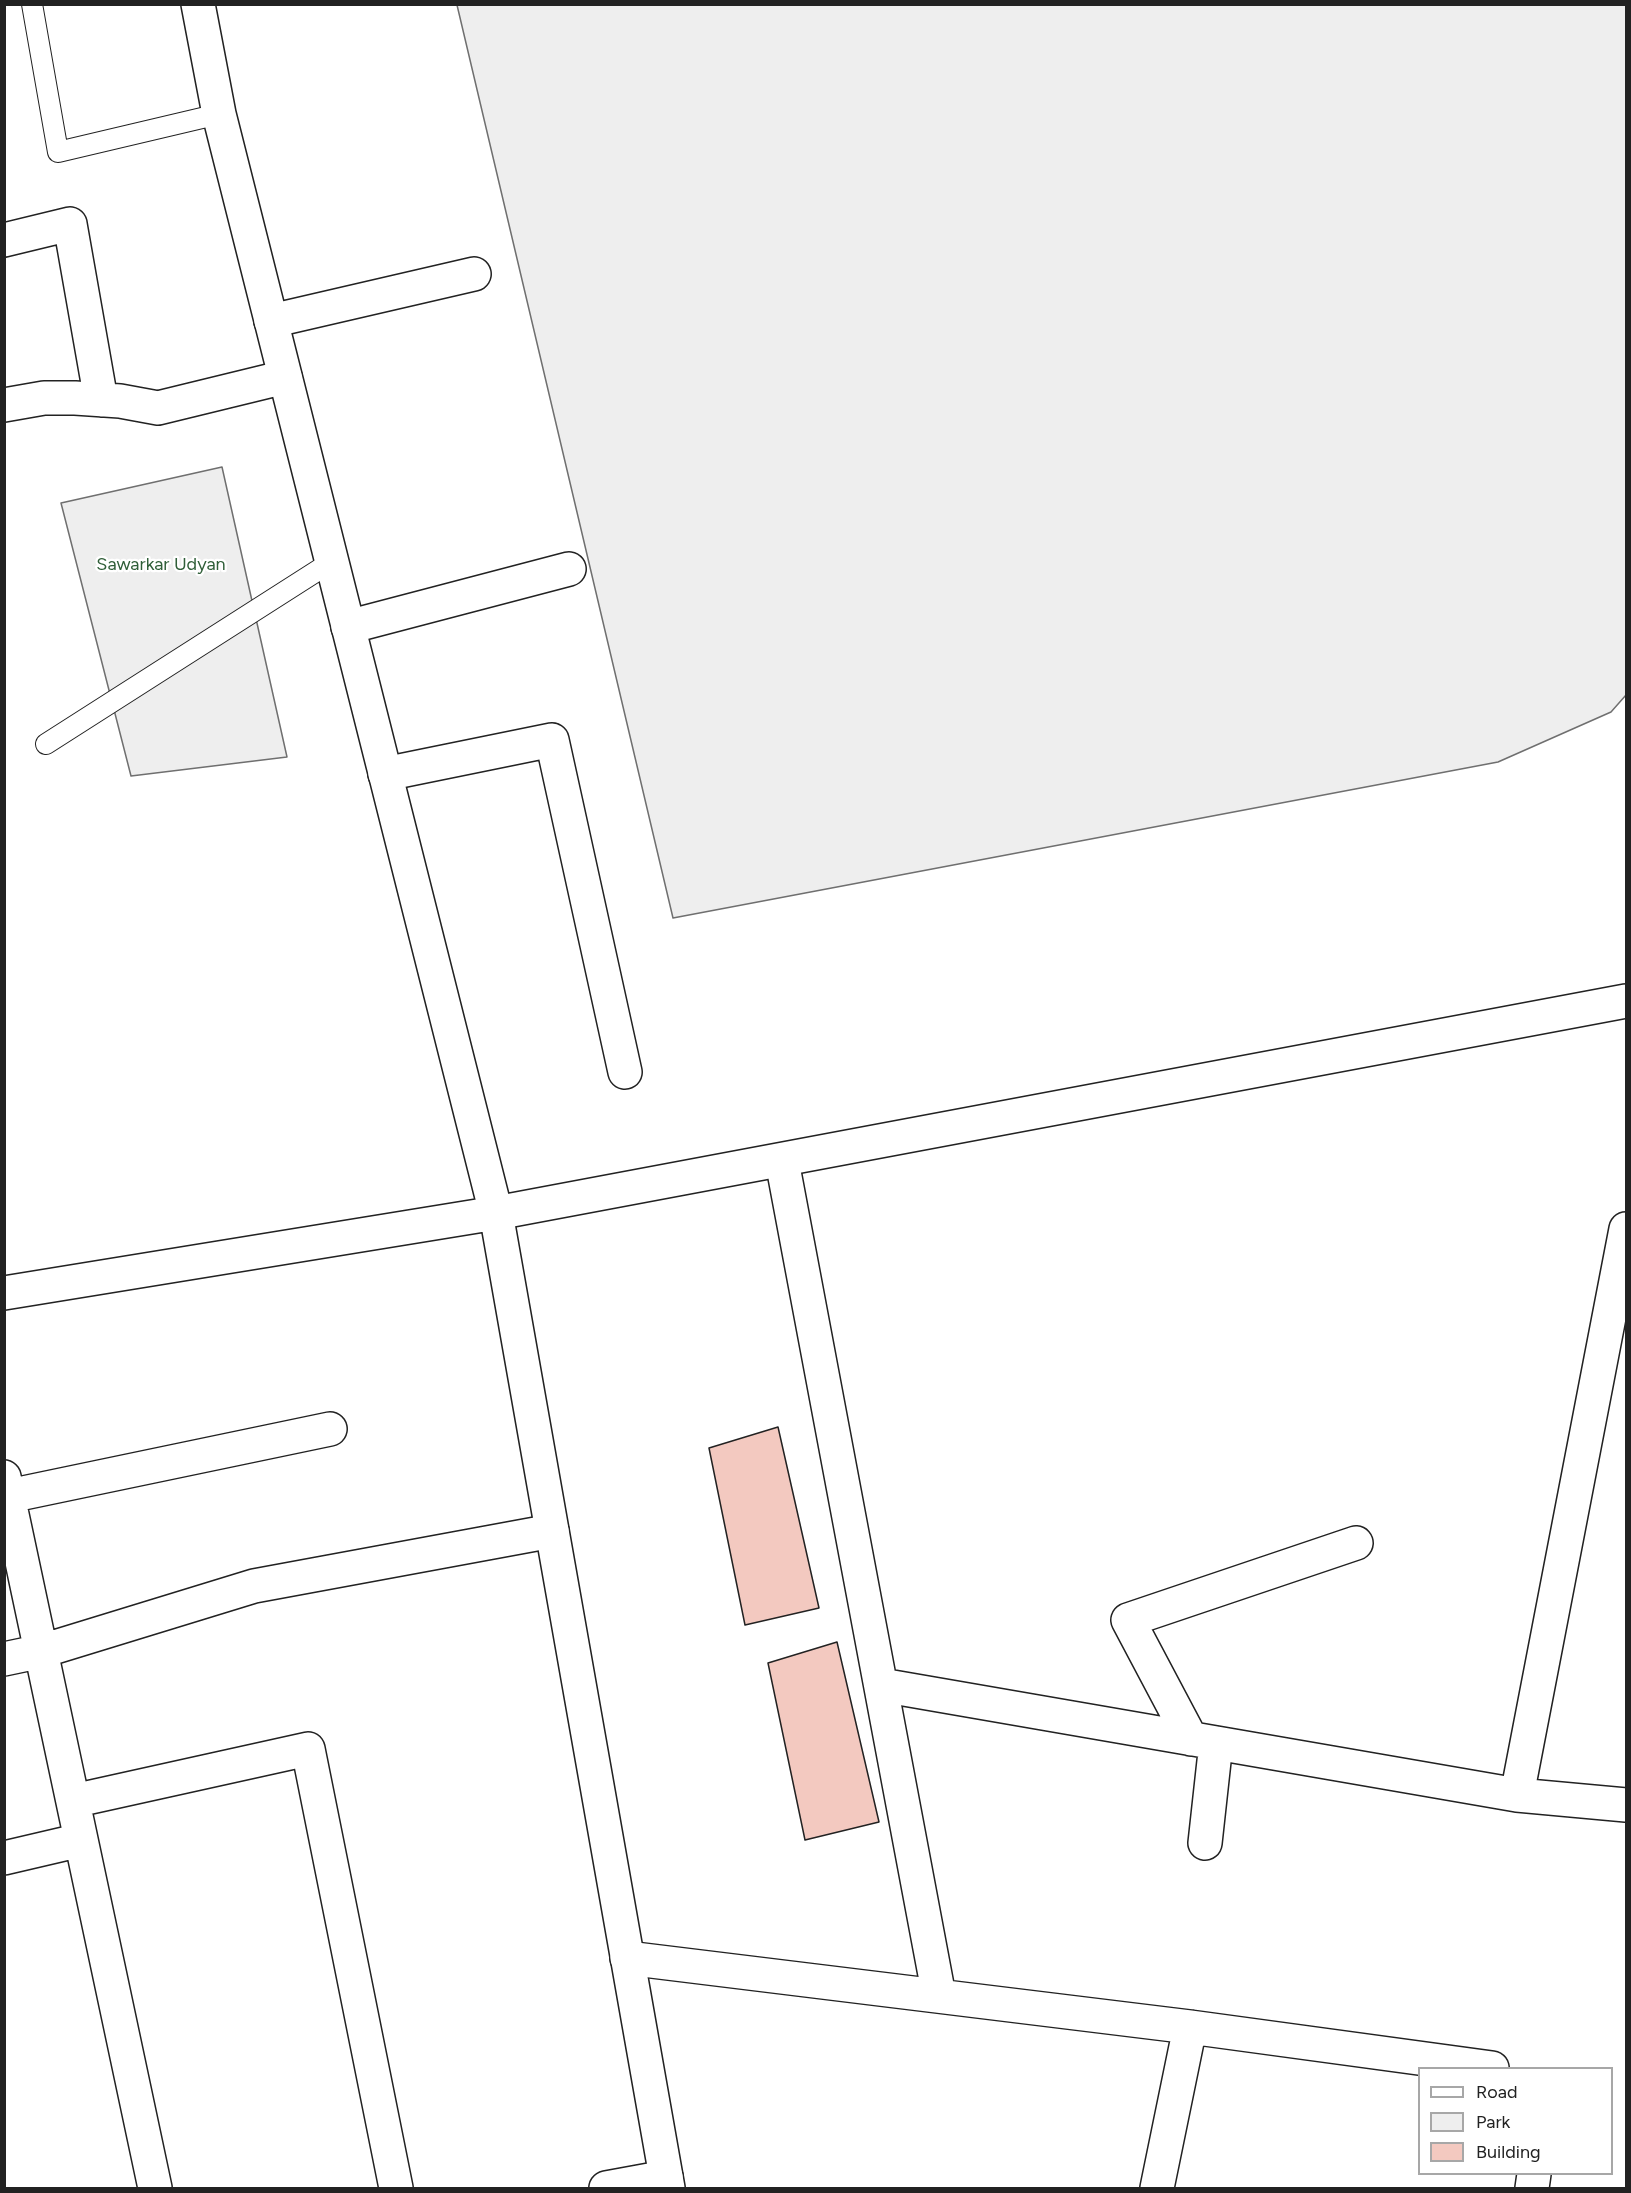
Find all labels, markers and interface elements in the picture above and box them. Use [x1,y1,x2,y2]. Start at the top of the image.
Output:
park label: Sawarkar Udyan [96,554,226,576]
legend [1418,2067,1613,2175]
text: Road [1476,2081,1517,2103]
text: Park [1476,2111,1510,2133]
text: Building [1476,2141,1541,2163]

